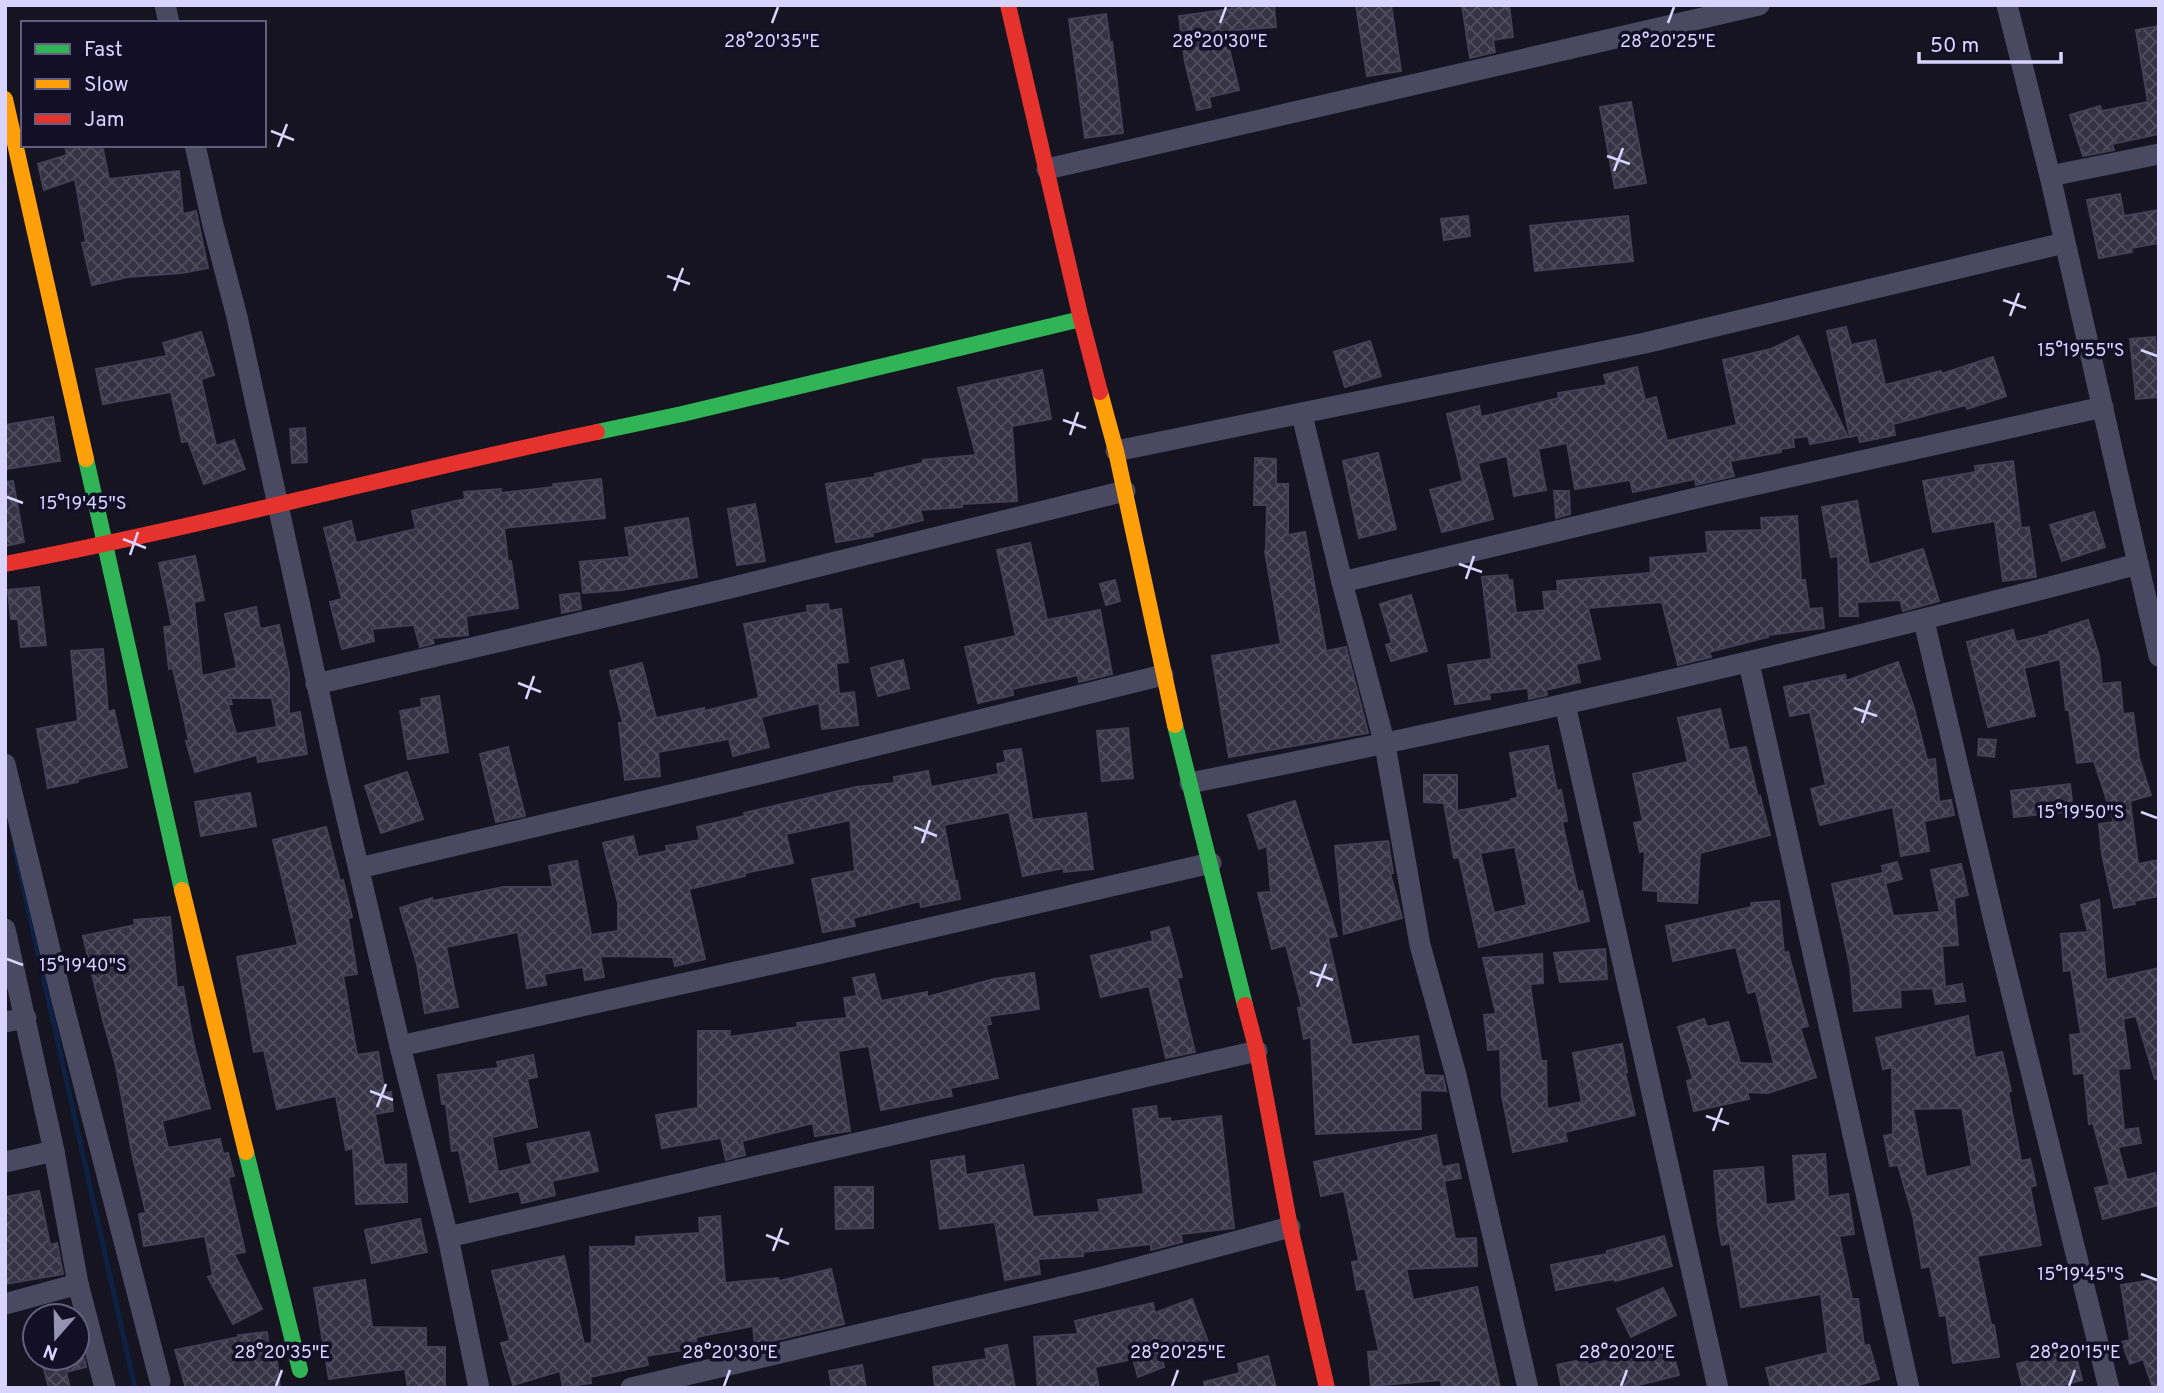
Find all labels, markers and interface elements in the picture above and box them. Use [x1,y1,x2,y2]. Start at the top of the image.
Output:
legend [21,21,266,147]
scale bar [1919,21,2061,65]
text: 28°20'35"E [724,31,820,54]
text: 28°20'30"E [1172,31,1268,54]
text: 28°20'25"E [1620,31,1716,54]
text: 50 m [1930,33,1979,60]
text: Fast [84,37,123,64]
text: Slow [84,72,129,99]
text: Jam [84,107,125,134]
text: 15°19'55"S [2038,340,2124,363]
text: 15°19'45"S [40,493,126,516]
text: 15°19'50"S [2037,802,2125,825]
text: 15°19'40"S [39,955,127,978]
text: 15°19'45"S [2038,1264,2124,1287]
north arrow [21,1302,91,1372]
text: N [40,1337,61,1365]
text: 28°20'35"E [234,1342,330,1365]
text: 28°20'30"E [682,1342,778,1365]
text: 28°20'25"E [1130,1342,1226,1365]
text: 28°20'20"E [1579,1342,1675,1365]
text: 28°20'15"E [2029,1342,2121,1365]

